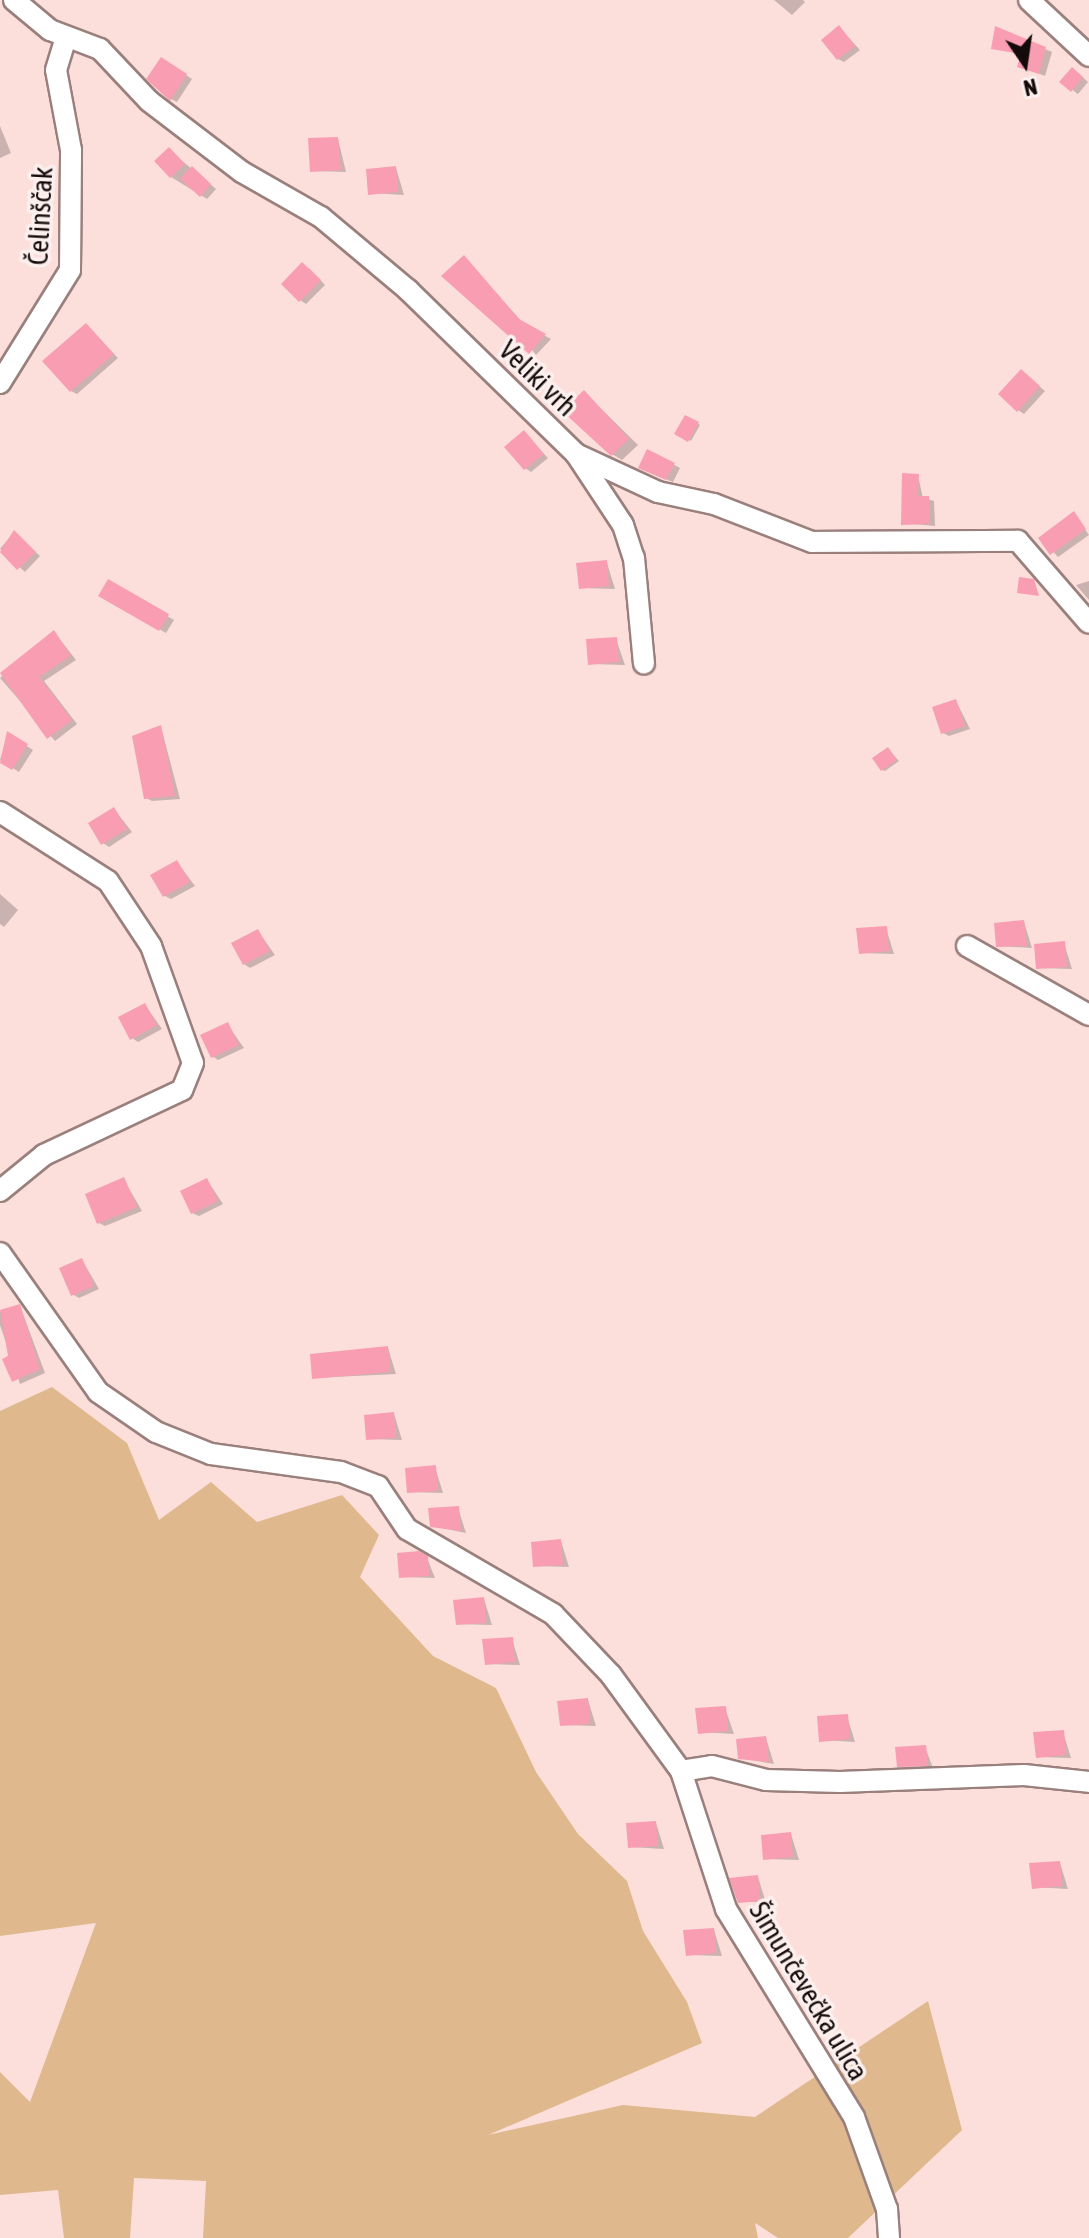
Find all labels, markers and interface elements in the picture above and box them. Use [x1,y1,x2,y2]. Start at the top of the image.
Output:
north arrow [985,24,1065,104]
text: N [1021,73,1040,102]
street label: Čelinščak [21,166,59,266]
street label: Veliki vrh [492,333,584,423]
street label: Šimunčevečka ulica [742,1896,876,2086]

